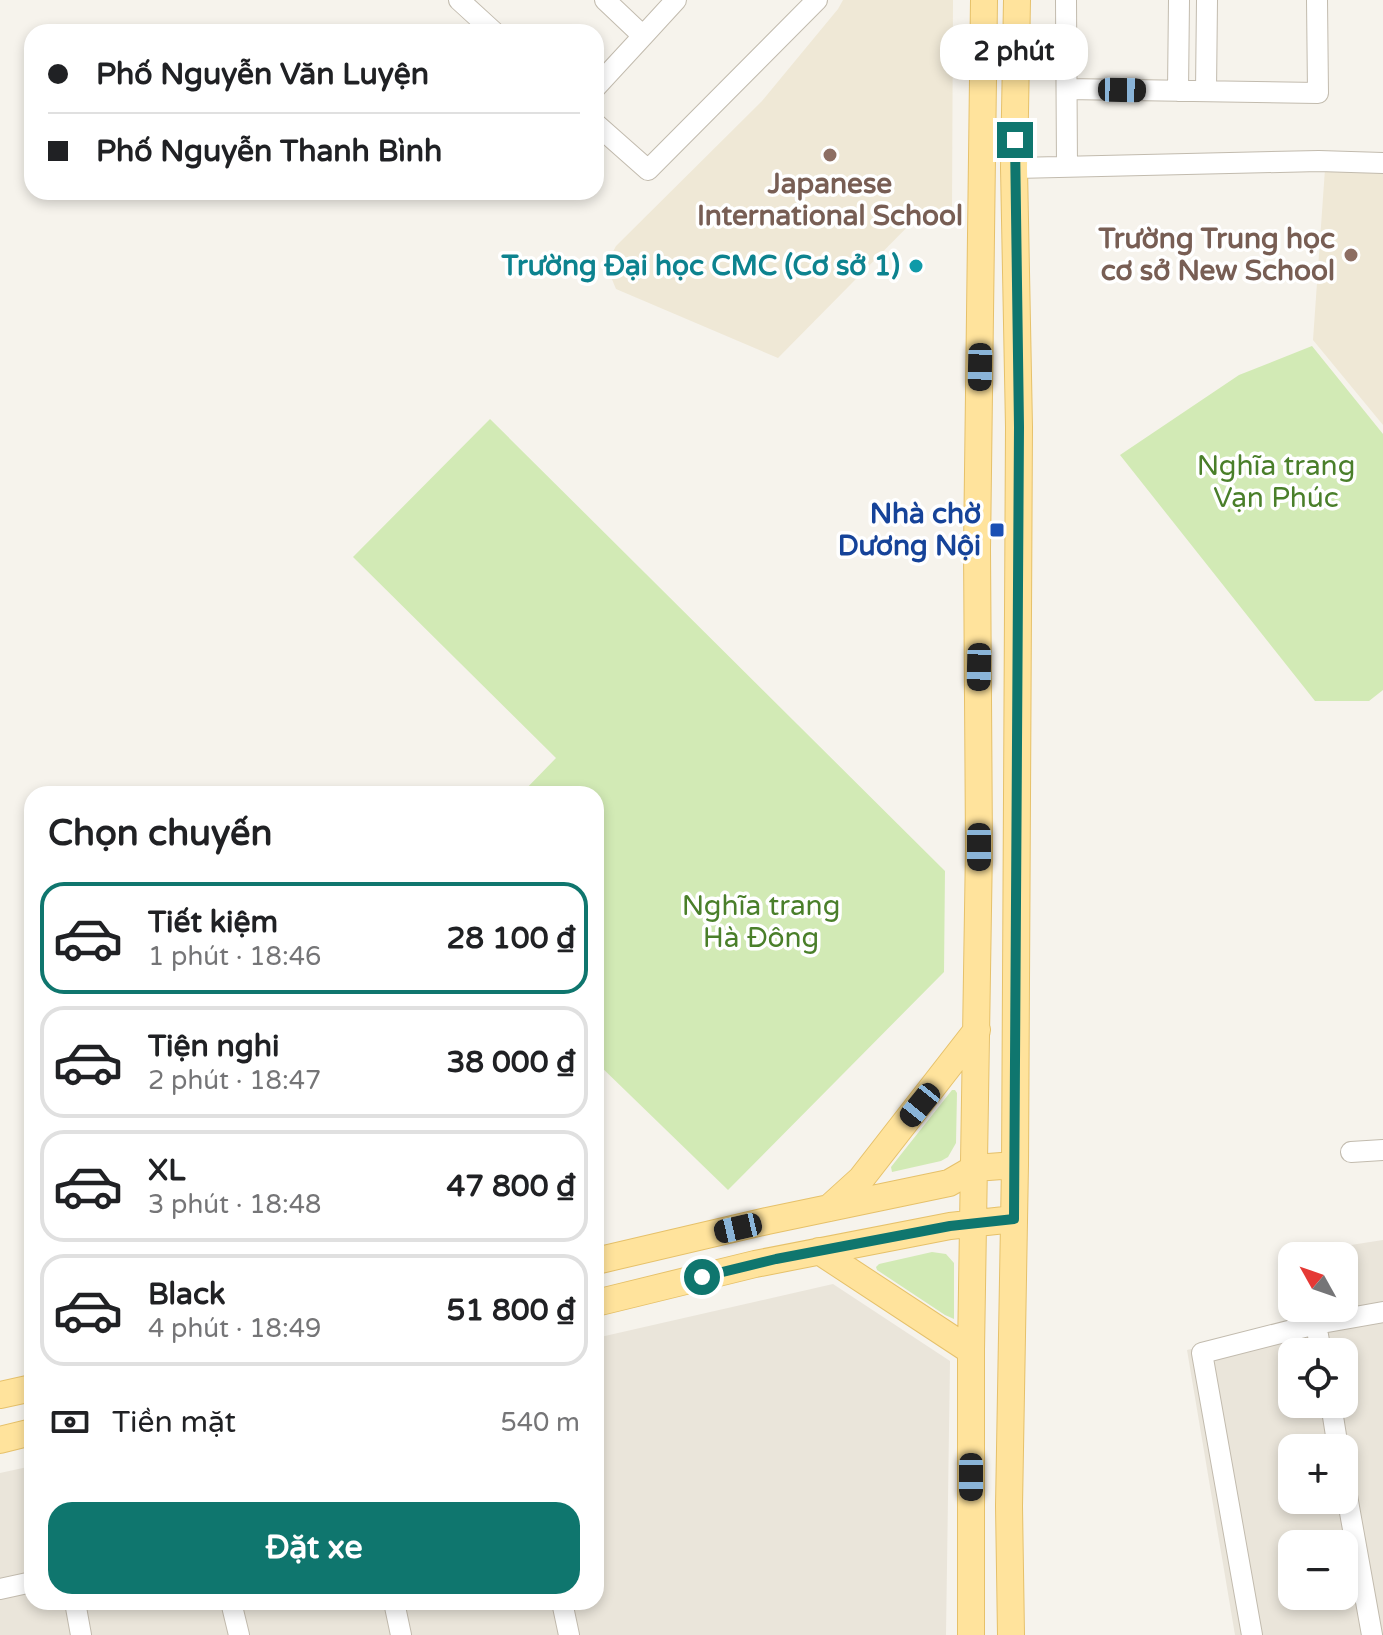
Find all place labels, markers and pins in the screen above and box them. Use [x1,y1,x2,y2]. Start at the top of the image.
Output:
marker: Japanese International School [821,146,839,164]
place label: Japanese International School [697,167,963,233]
place label: Trường Trung học cơ sở New School [1097,222,1335,288]
marker: Trường Trung học cơ sở New School [1342,246,1360,264]
place label: Trường Đại học CMC (Cơ sở 1) [501,249,900,283]
marker: Trường Đại học CMC (Cơ sở 1) [907,257,925,275]
place label: Nhà chờ Dương Nội [838,497,981,563]
marker: Nhà chờ Dương Nội [988,521,1006,539]

